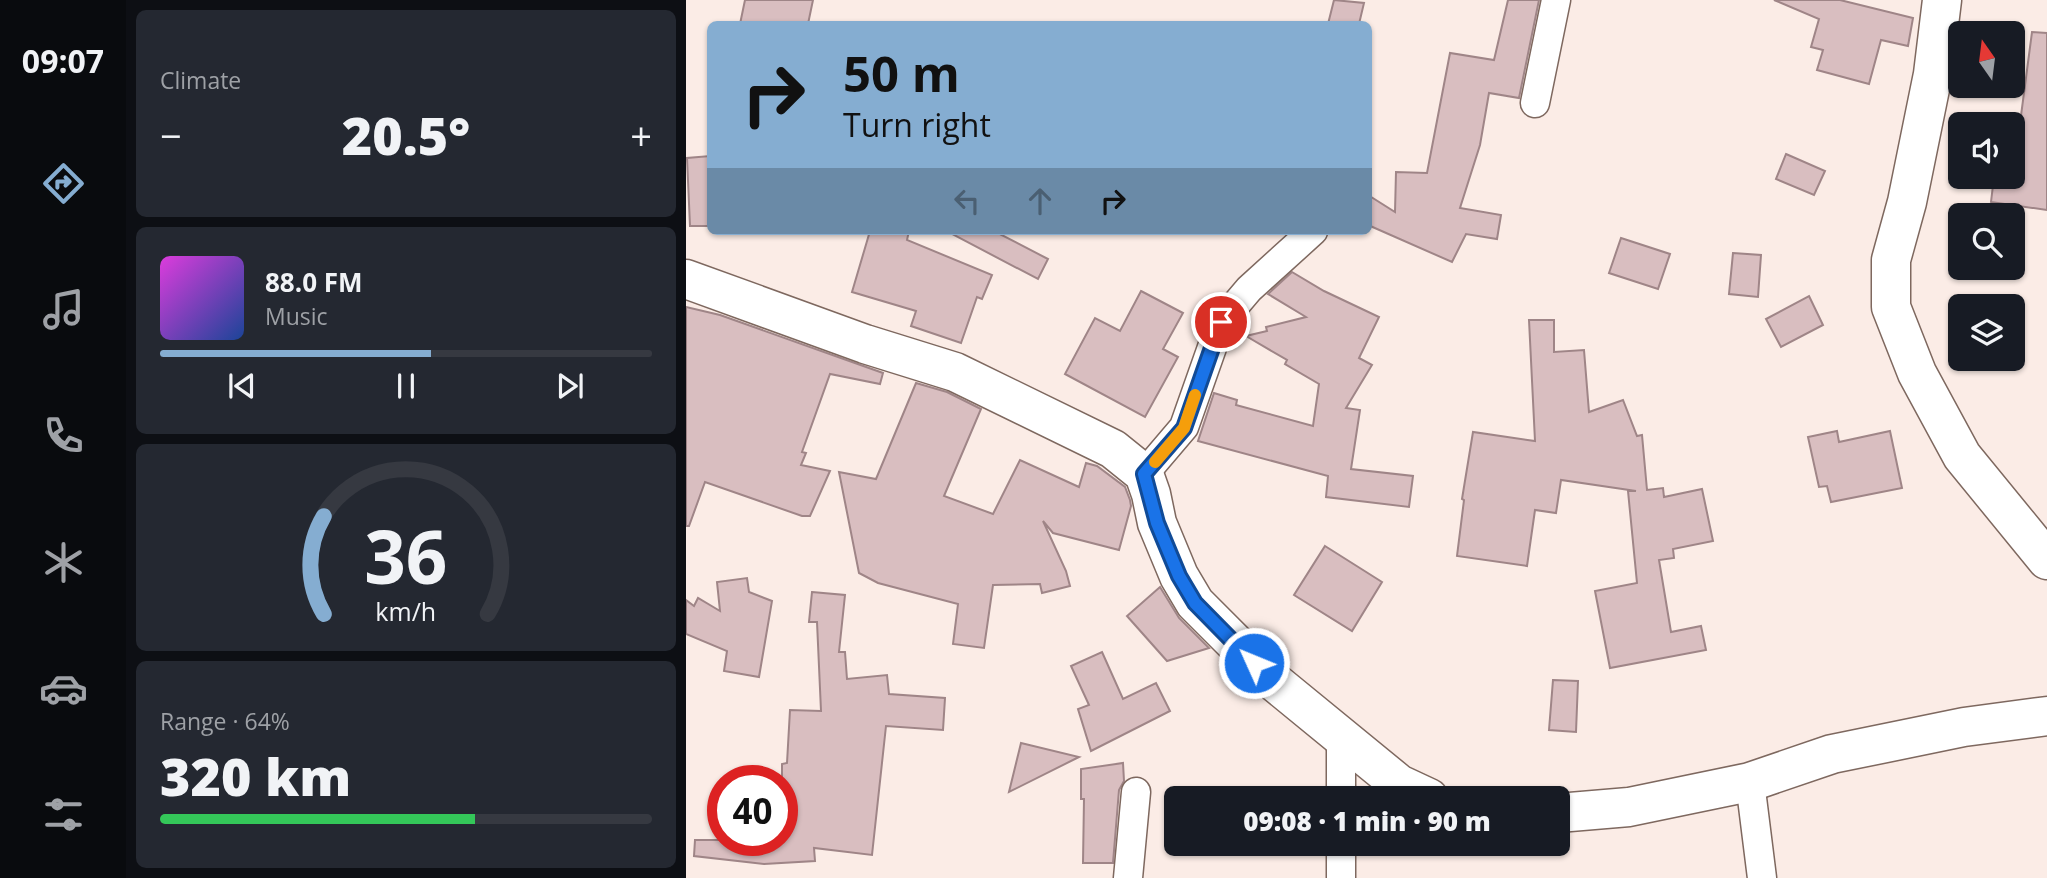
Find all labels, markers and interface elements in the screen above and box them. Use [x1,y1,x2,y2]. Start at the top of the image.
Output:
north arrow [1948,21,2025,98]
map controls [1948,21,2025,371]
text: 09:07 [22,39,104,82]
text: 50 m [843,40,960,106]
icon: right [728,49,819,140]
text: Climate [160,64,241,96]
text: 20.5° [342,99,470,170]
text: Turn right [843,103,991,146]
text: − [160,109,182,161]
text: + [630,109,652,161]
button: sound [1948,112,2025,189]
icon: directions [39,159,88,208]
icon: left [948,182,986,220]
icon: ahead [1021,182,1059,220]
icon: right [1094,182,1132,220]
button: search [1948,203,2025,280]
text: 88.0 FM [265,264,363,300]
icon: music [39,285,88,334]
pin [1191,292,1251,352]
button: layers [1948,294,2025,371]
text: Music [265,300,328,332]
icon: arrive [1202,303,1240,341]
icon: previous [223,367,261,405]
icon: pause [387,367,425,405]
icon: next [551,367,589,405]
icon: phone [39,411,88,460]
text: 36 [364,506,448,605]
icon: climate [39,538,88,587]
text: km/h [376,593,436,627]
position arrow [1217,626,1291,700]
icon: car [39,664,88,713]
text: Range · 64% [160,705,290,737]
text: 320 km [160,740,351,811]
speed limit sign: 40 [707,765,798,856]
icon: filters [39,790,88,839]
text: 09:08 · 1 min · 90 m [1243,803,1491,839]

